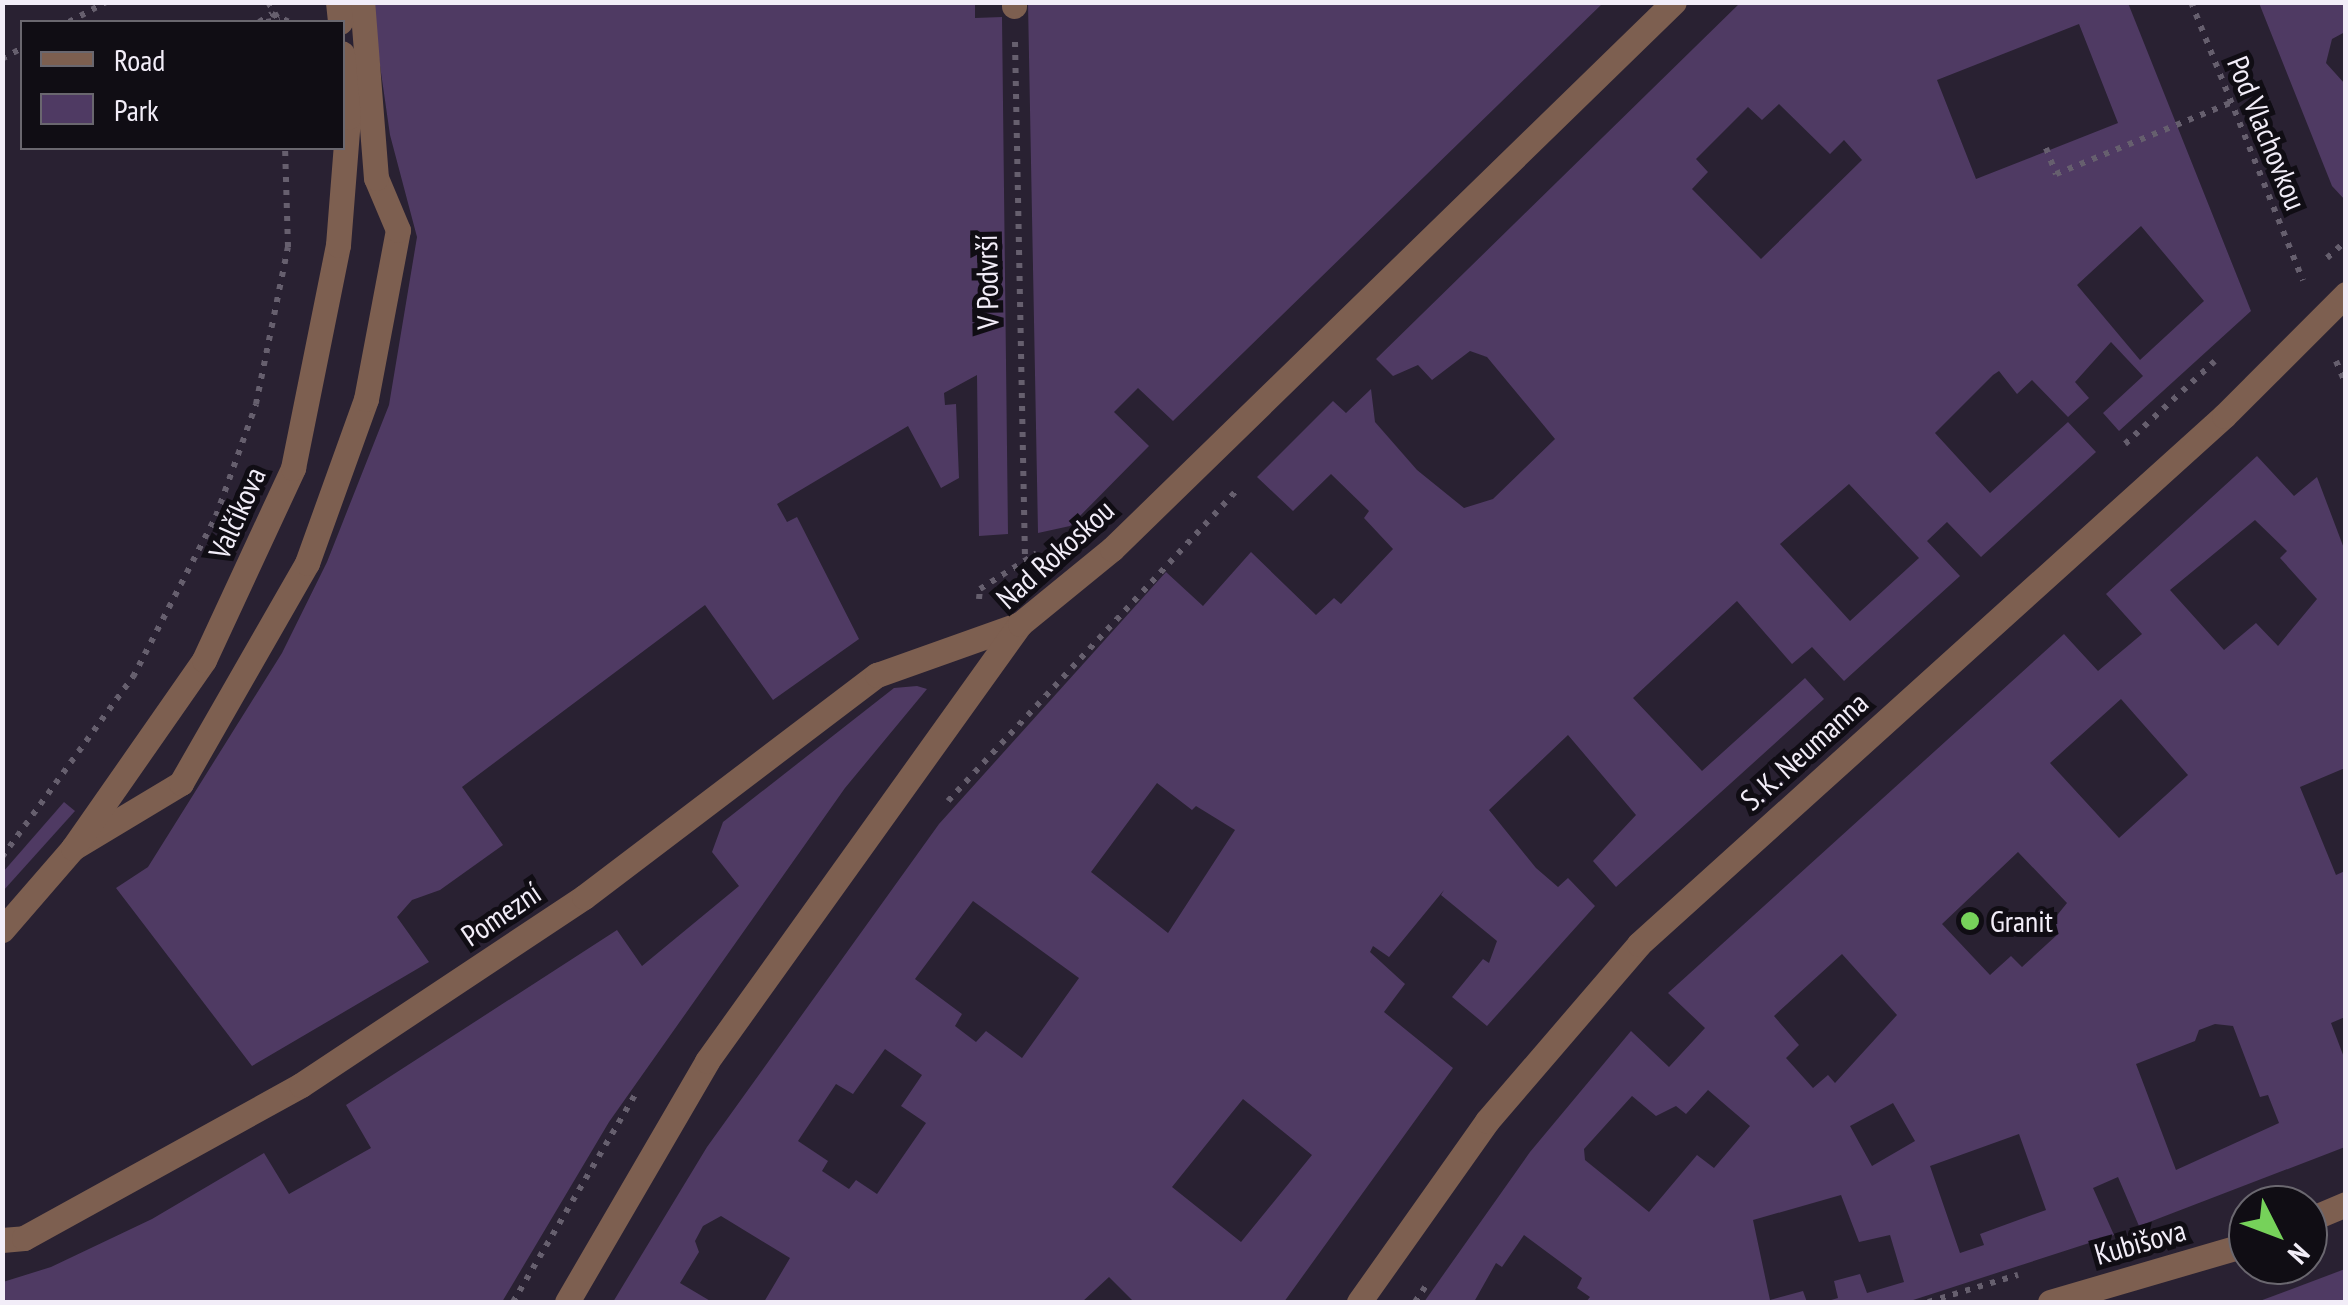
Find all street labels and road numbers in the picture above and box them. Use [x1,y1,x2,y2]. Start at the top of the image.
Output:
street label: Pod Vlachovkou [2220,51,2314,215]
street label: V Podvrší [968,234,1006,330]
street label: Valčíkova [201,462,273,564]
street label: Nad Rokoskou [989,492,1121,616]
street label: S. K. Neumanna [1732,683,1876,819]
street label: Pomezní [455,875,547,953]
street label: Kubišova [2090,1212,2190,1272]

